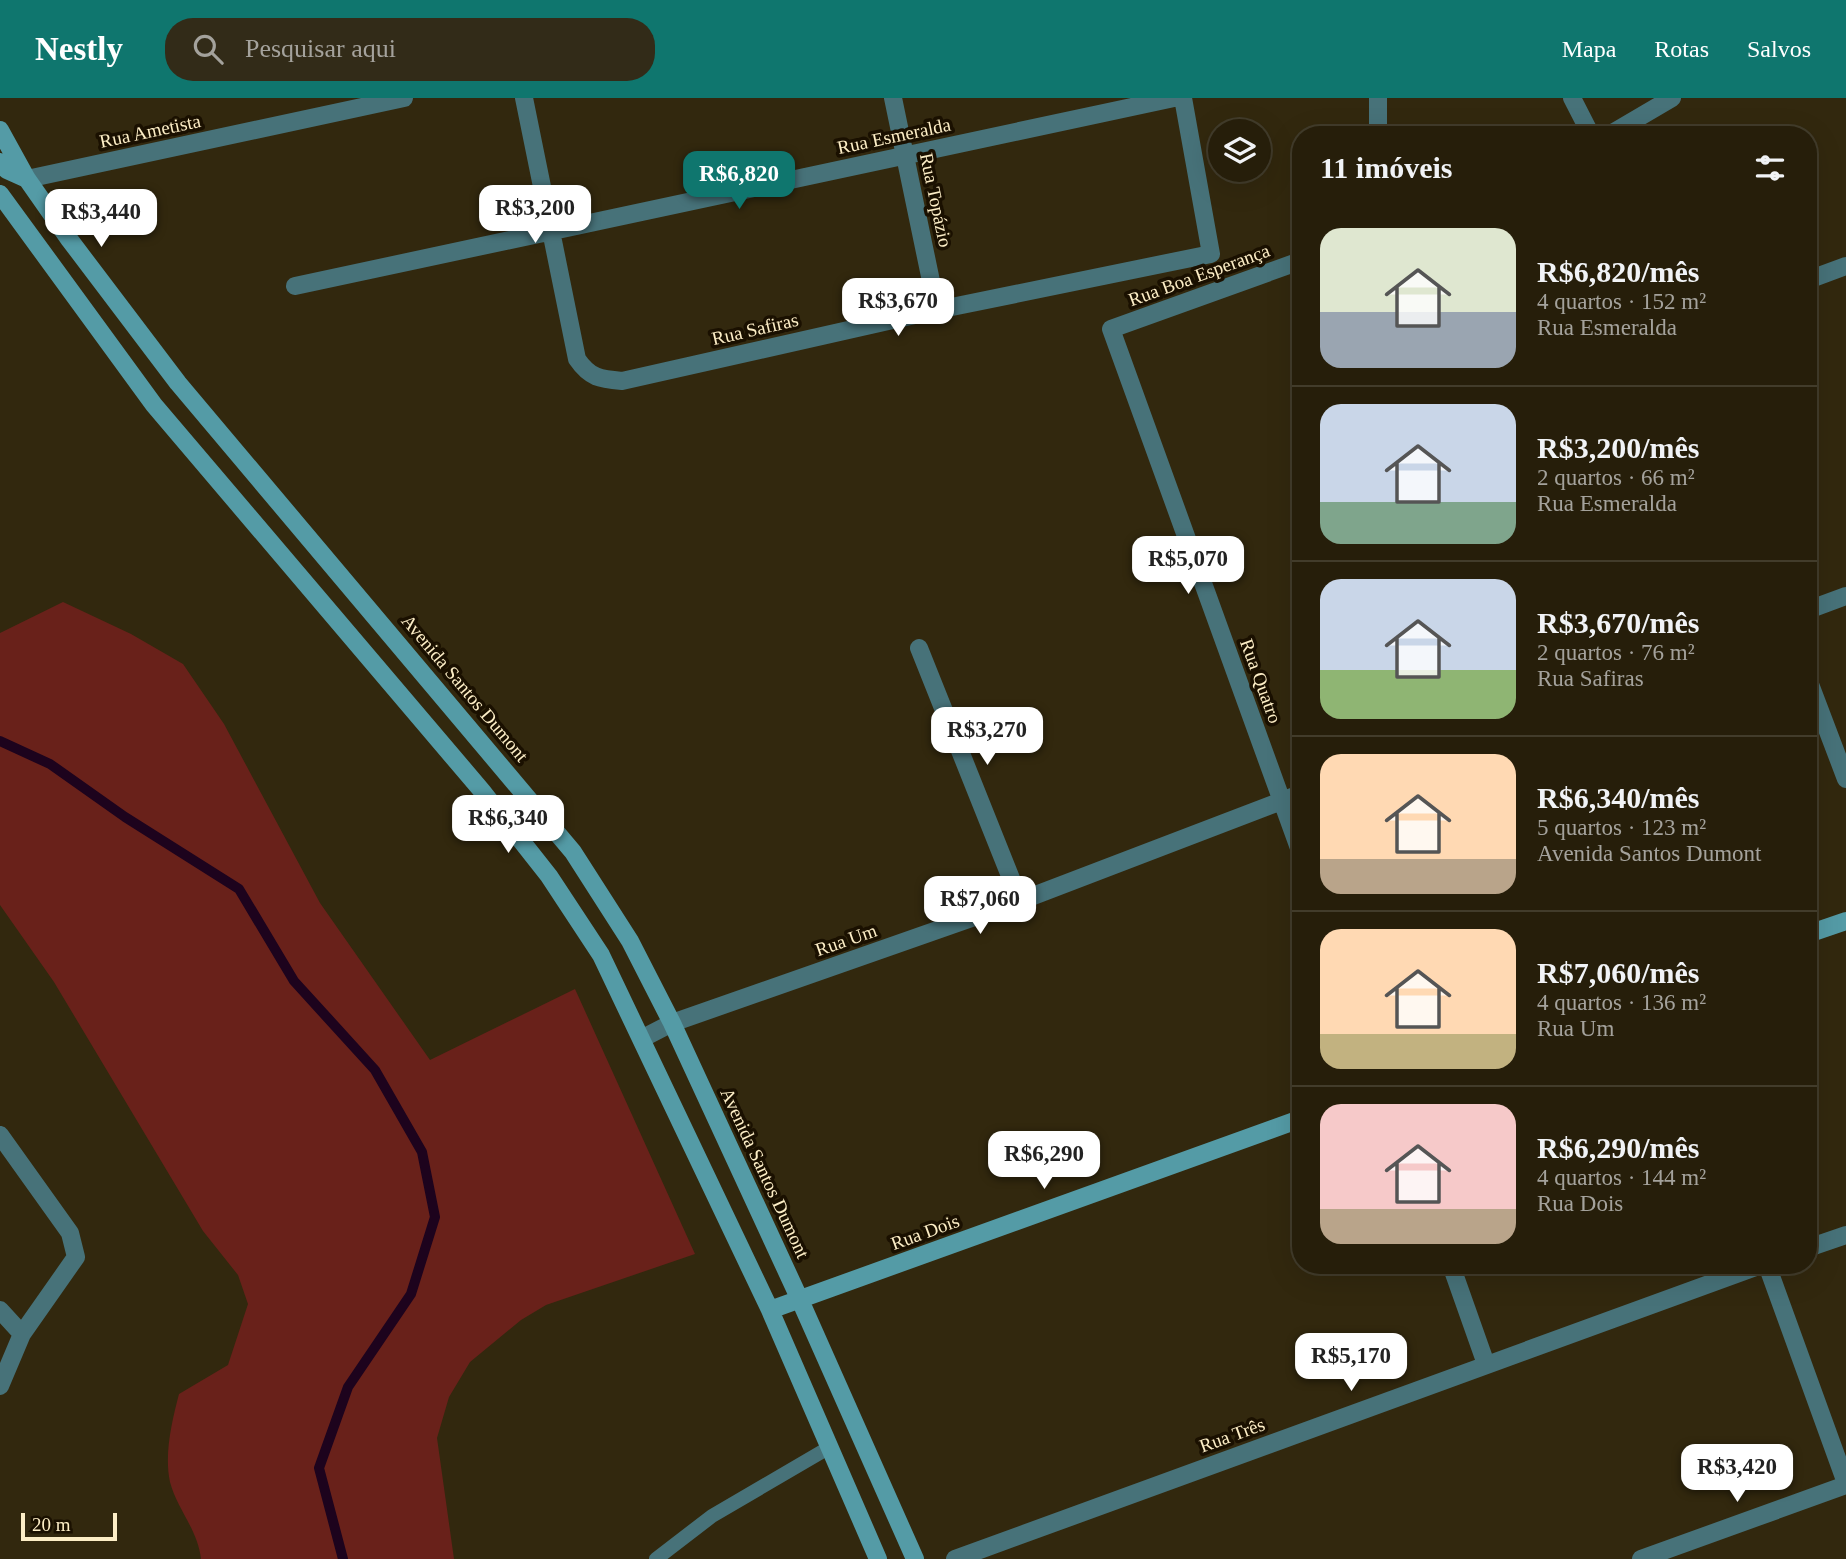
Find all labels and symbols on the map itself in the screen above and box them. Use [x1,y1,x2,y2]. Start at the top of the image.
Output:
street label: Rua Ametista [97,110,203,152]
street label: Rua Esmeralda [835,114,953,158]
street label: Rua Topázio [916,151,956,249]
pin: R$6,820 [674,152,804,211]
pin: R$3,200 [470,186,600,245]
pin: R$3,440 [36,190,166,249]
street label: Rua Boa Esperança [1126,239,1273,310]
pin: R$3,670 [833,278,963,338]
street label: Rua Safiras [710,309,800,349]
pin: R$5,070 [1123,536,1253,596]
street label: Avenida Santos Dumont [397,610,533,766]
street label: Rua Quatro [1236,636,1286,726]
pin: R$3,270 [922,708,1052,767]
pin: R$6,340 [443,796,573,855]
pin: R$7,060 [915,876,1045,936]
street label: Rua Um [812,920,880,960]
street label: Avenida Santos Dumont [716,1085,814,1262]
pin: R$6,290 [979,1132,1109,1191]
street label: Rua Dois [888,1210,962,1254]
pin: R$5,170 [1286,1334,1416,1393]
street label: Rua Três [1196,1413,1268,1457]
pin: R$3,420 [1672,1444,1802,1504]
scale bar [21,1510,117,1542]

